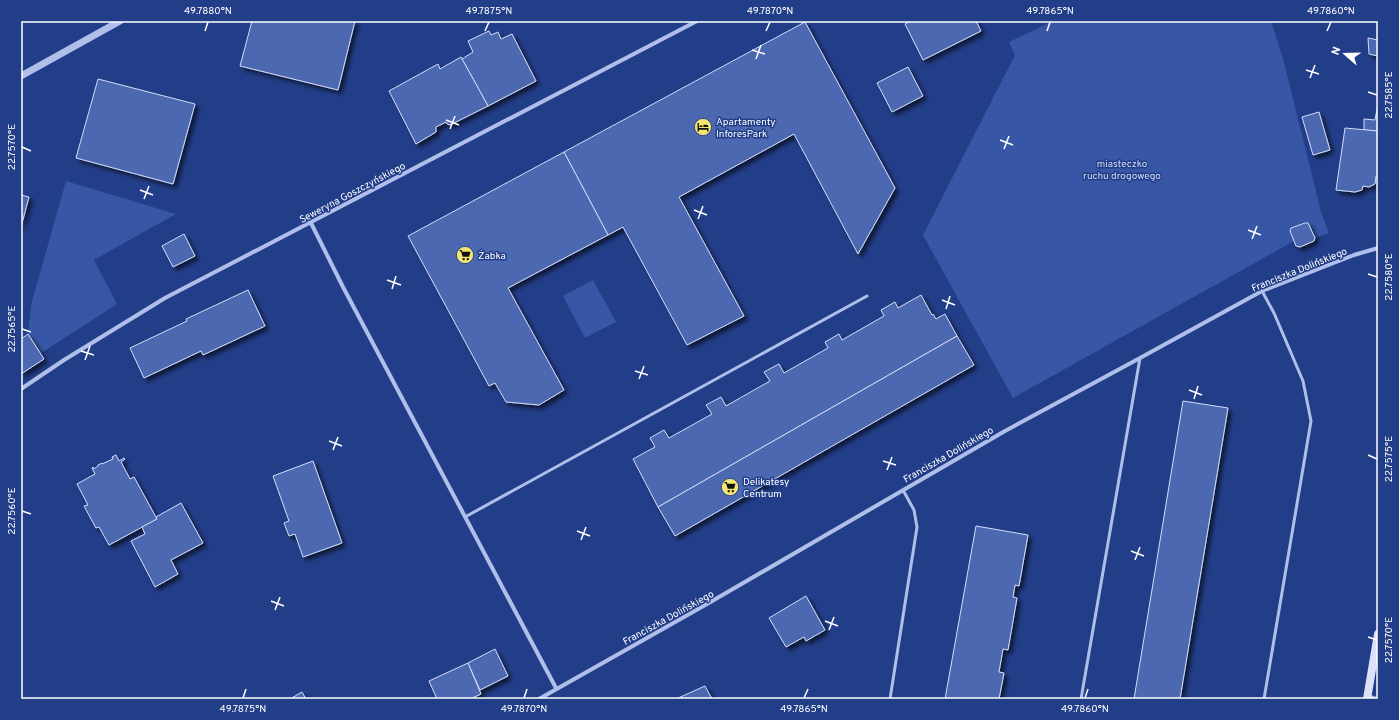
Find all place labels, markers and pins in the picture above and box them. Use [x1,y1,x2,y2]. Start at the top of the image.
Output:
place label: Apartamenty InforesPark [716,116,776,141]
hotel icon: Apartamenty InforesPark [693,117,713,137]
supermarket icon: Żabka [455,245,475,265]
place label: Żabka [478,250,506,263]
place label: Delikatesy Centrum [743,476,789,501]
supermarket icon: Delikatesy Centrum [720,477,740,497]

